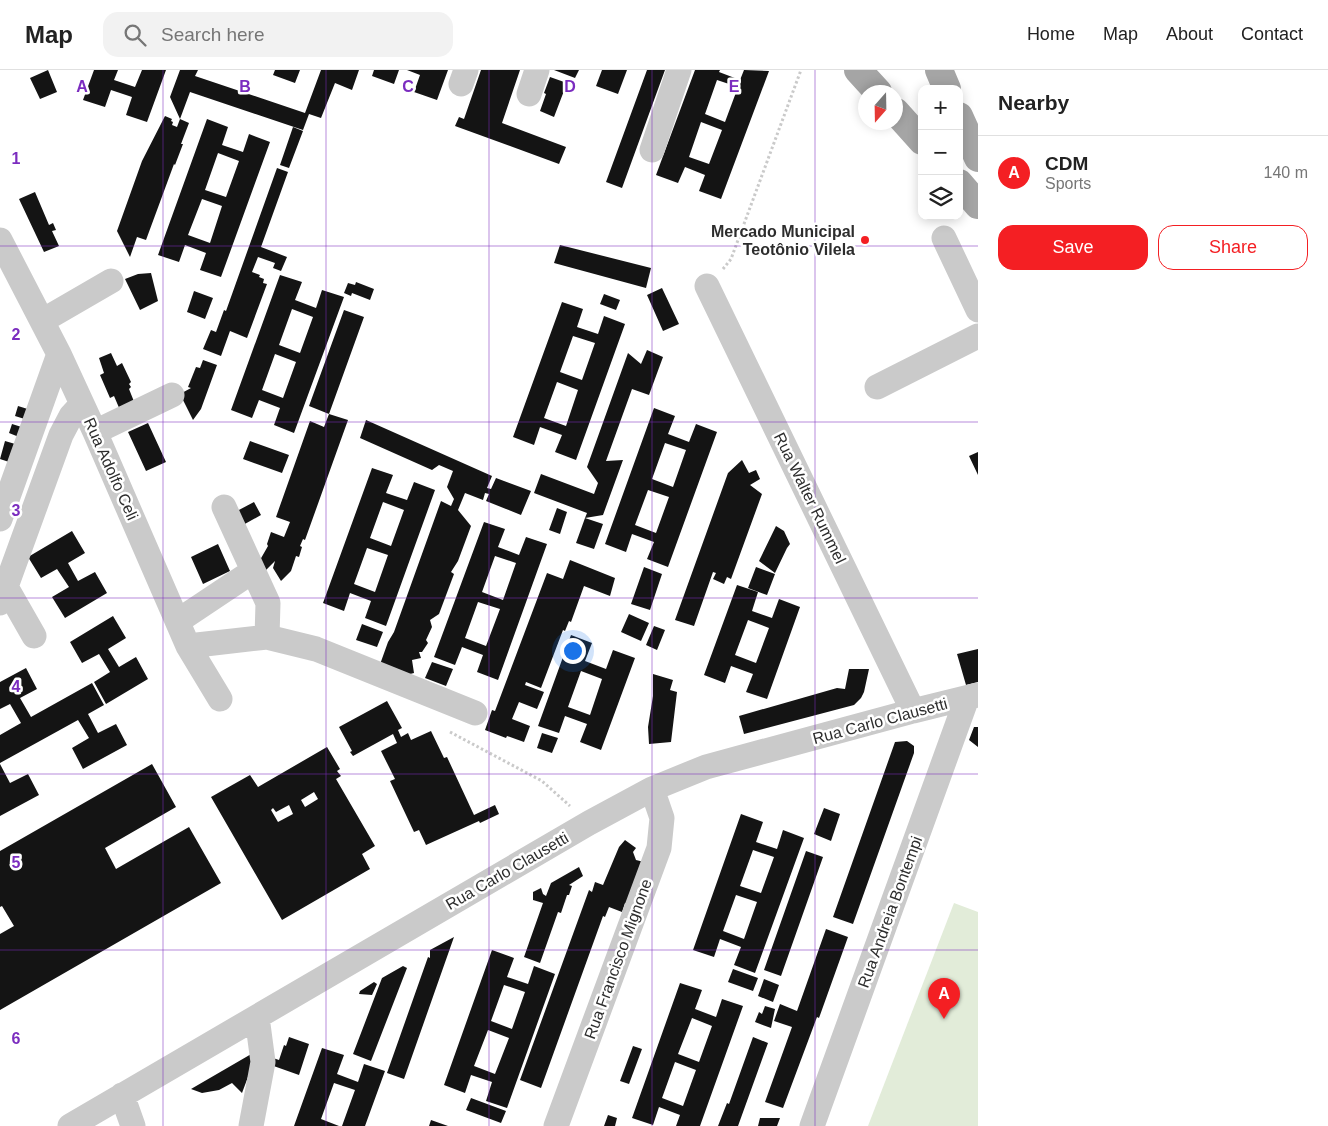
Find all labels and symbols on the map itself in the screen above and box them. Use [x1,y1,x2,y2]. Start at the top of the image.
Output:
text: A [76,78,88,95]
text: B [239,78,251,95]
text: C [402,78,414,95]
text: D [564,78,576,95]
text: E [729,78,740,95]
north arrow [858,85,903,130]
text: 1 [12,150,21,167]
place label: Mercado Municipal Teotônio Vilela [711,223,855,258]
marker: Mercado Municipal Teotônio Vilela [859,234,871,246]
text: 2 [12,326,21,343]
street label: Rua Adolfo Celi [81,415,141,523]
street label: Rua Walter Rummel [771,430,849,566]
text: 3 [12,502,21,519]
your location [560,638,586,664]
text: 4 [12,678,21,695]
street label: Rua Carlo Clausetti [811,695,949,747]
street label: Rua Carlo Clausetti [443,829,571,913]
street label: Rua Andreia Bontempi [855,834,925,990]
text: 5 [12,854,21,871]
street label: Rua Francisco Mignone [581,877,655,1041]
pin: A [928,978,960,1019]
text: 6 [12,1030,21,1047]

